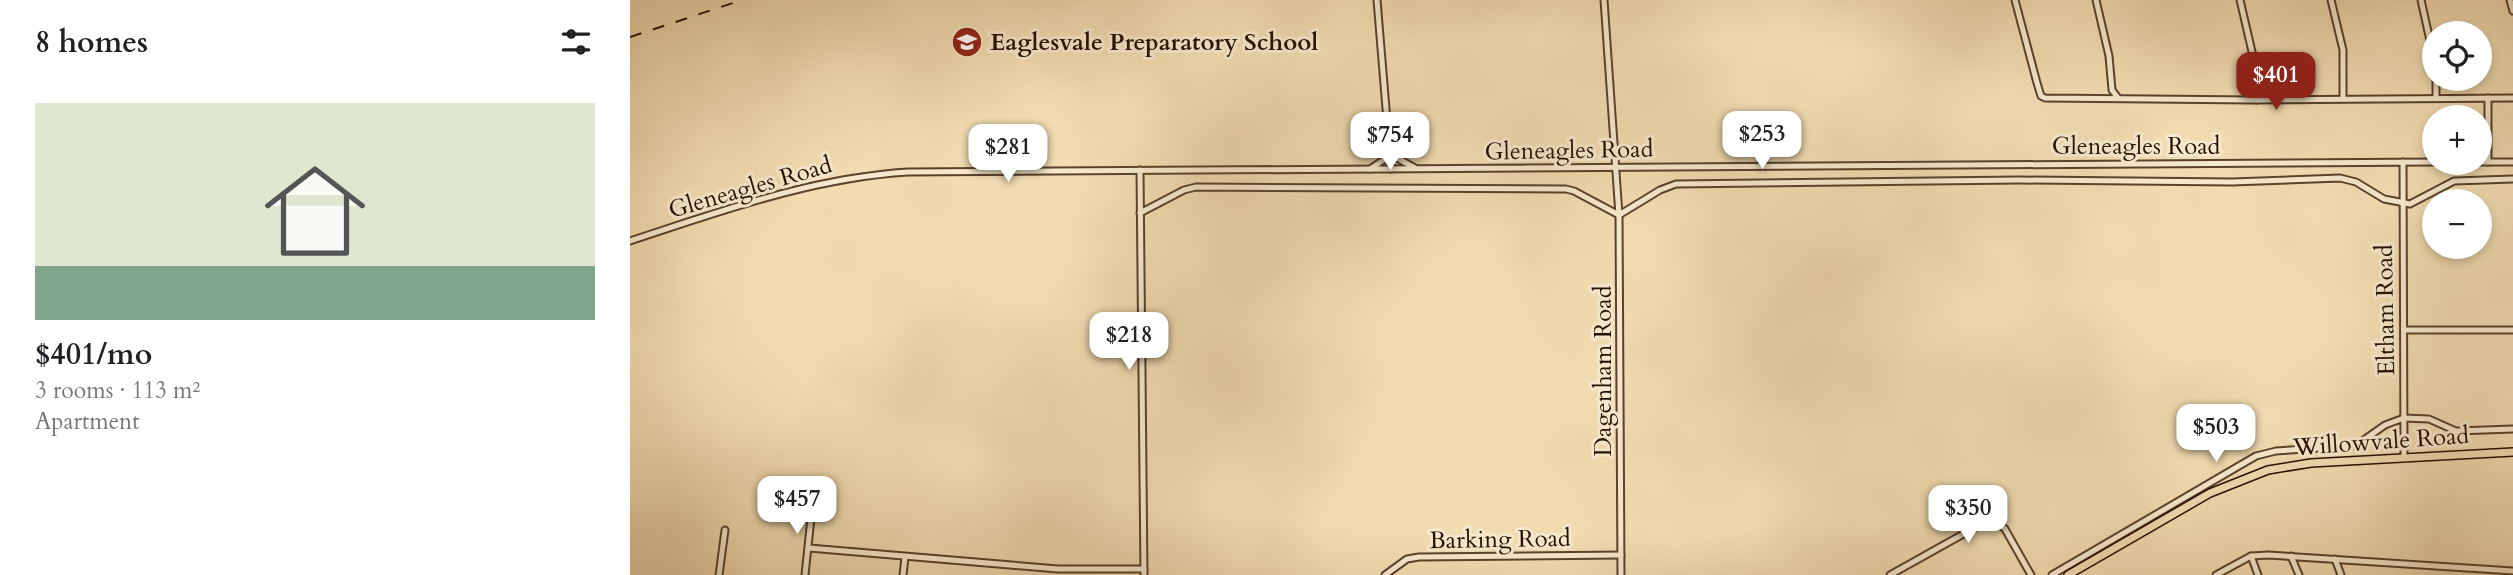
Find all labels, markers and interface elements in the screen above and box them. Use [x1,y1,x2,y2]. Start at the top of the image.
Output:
map controls [2422,21,2492,259]
button: locate [2422,21,2492,91]
text: 8 homes [35,22,148,63]
icon: filters [557,23,595,61]
school or university icon: Eaglesvale Preparatory School [950,25,984,59]
place label: Eaglesvale Preparatory School [990,26,1318,59]
pin: $401 [2235,52,2317,112]
text: $401 [2252,59,2300,90]
button: + [2422,105,2492,175]
pin: $253 [1721,111,1803,171]
pin: $754 [1349,113,1431,172]
text: $253 [1738,118,1786,149]
text: $754 [1366,119,1414,150]
pin: $281 [967,124,1049,184]
street label: Gleneagles Road [2052,130,2221,163]
text: $281 [984,131,1032,162]
street label: Gleneagles Road [1484,133,1654,168]
icon: home [252,148,378,274]
street label: Gleneagles Road [665,148,836,227]
button: − [2422,189,2492,259]
street label: Eltham Road [2368,244,2403,376]
street label: Dagenham Road [1587,285,1620,456]
pin: $218 [1088,312,1170,372]
text: $218 [1105,319,1153,350]
text: $401/mo [35,334,152,375]
text: 3 rooms · 113 m² [35,375,200,406]
pin: $503 [2175,405,2257,464]
text: Apartment [35,406,139,437]
text: $503 [2192,411,2240,442]
street label: Willowvale Road [2291,419,2470,464]
pin: $457 [756,476,838,536]
text: $457 [773,483,821,514]
pin: $350 [1927,486,2009,545]
text: $350 [1944,492,1992,523]
street label: Barking Road [1429,522,1571,557]

